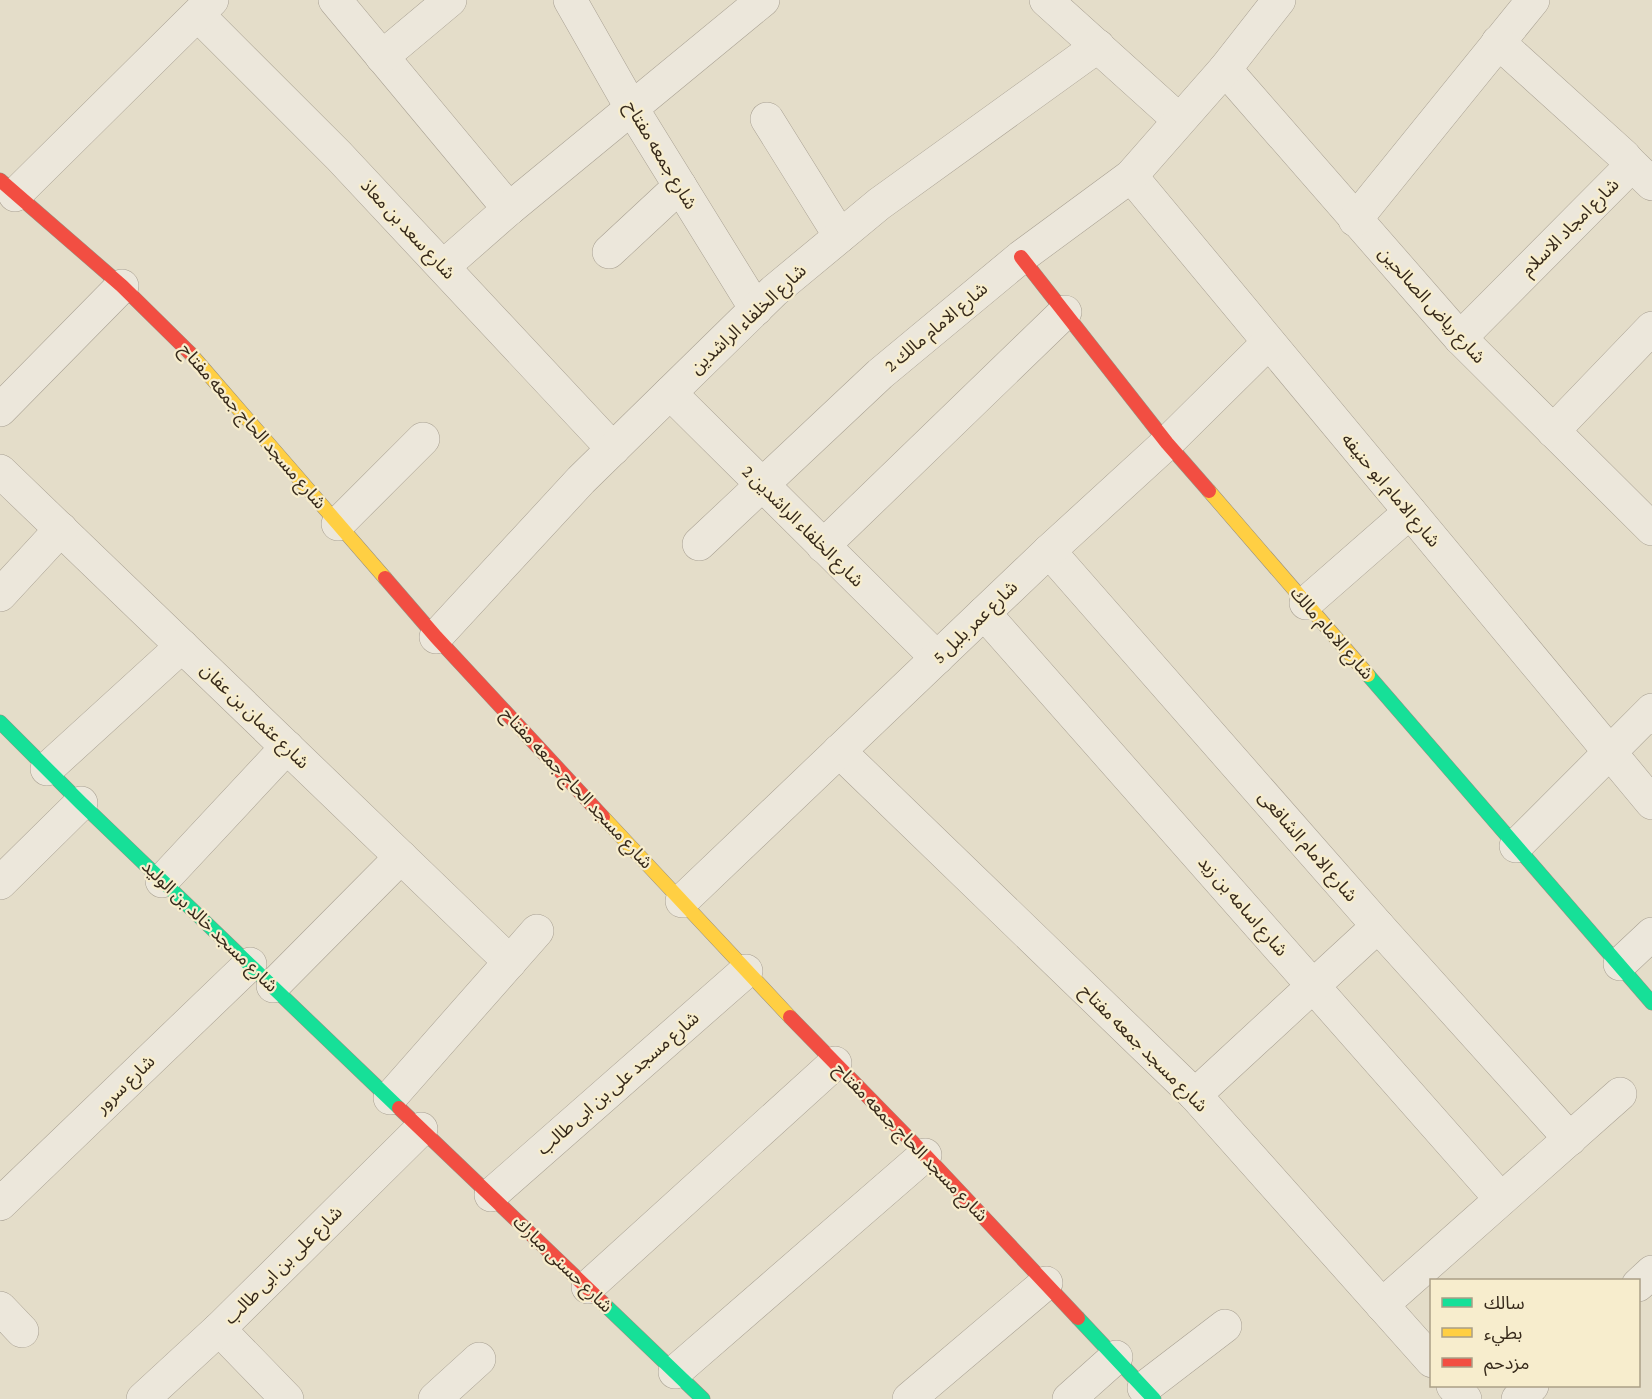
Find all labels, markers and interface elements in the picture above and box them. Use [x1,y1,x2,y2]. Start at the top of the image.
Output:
street label: شارع جمعه مفتاح [617,97,701,215]
street label: شارع امجاد الاسلام [1517,174,1626,283]
street label: شارع سعد بن معاذ [354,175,459,286]
street label: شارع رياض الصالحين [1372,243,1489,370]
street label: شارع الخلفاء الراشدين [686,260,813,381]
street label: شارع الامام مالك 2 [881,278,994,379]
street label: شارع مسجد الحاج جمعه مفتاح [173,339,330,515]
street label: شارع الامام ابو حنيفه [1335,429,1444,553]
street label: شارع الخلفاء الراشدين 2 [735,461,868,594]
street label: شارع عمر بلبل 5 [929,577,1024,670]
street label: شارع الامام مالك [1283,583,1378,686]
street label: شارع عثمان بن عفان [194,659,313,776]
street label: شارع مسجد الحاج جمعه مفتاح [494,703,657,875]
street label: شارع الامام الشافعى [1251,787,1362,908]
street label: شارع اسامه بن زيد [1191,852,1292,963]
street label: شارع مسجد خالد بن الوليد [135,856,282,999]
street label: شارع مسجد جمعه مفتاح [1073,980,1212,1119]
street label: شارع مسجد على بن ابى طالب [533,1007,706,1162]
street label: شارع سرور [91,1051,161,1121]
street label: شارع مسجد الحاج جمعه مفتاح [827,1059,992,1228]
street label: شارع على بن ابى طالب [220,1202,349,1331]
street label: شارع حسنى مبارك [506,1212,617,1319]
legend [1430,1279,1640,1387]
text: سالك [1484,1293,1525,1313]
text: بطيء [1484,1323,1522,1346]
text: مزدحم [1484,1353,1529,1376]

